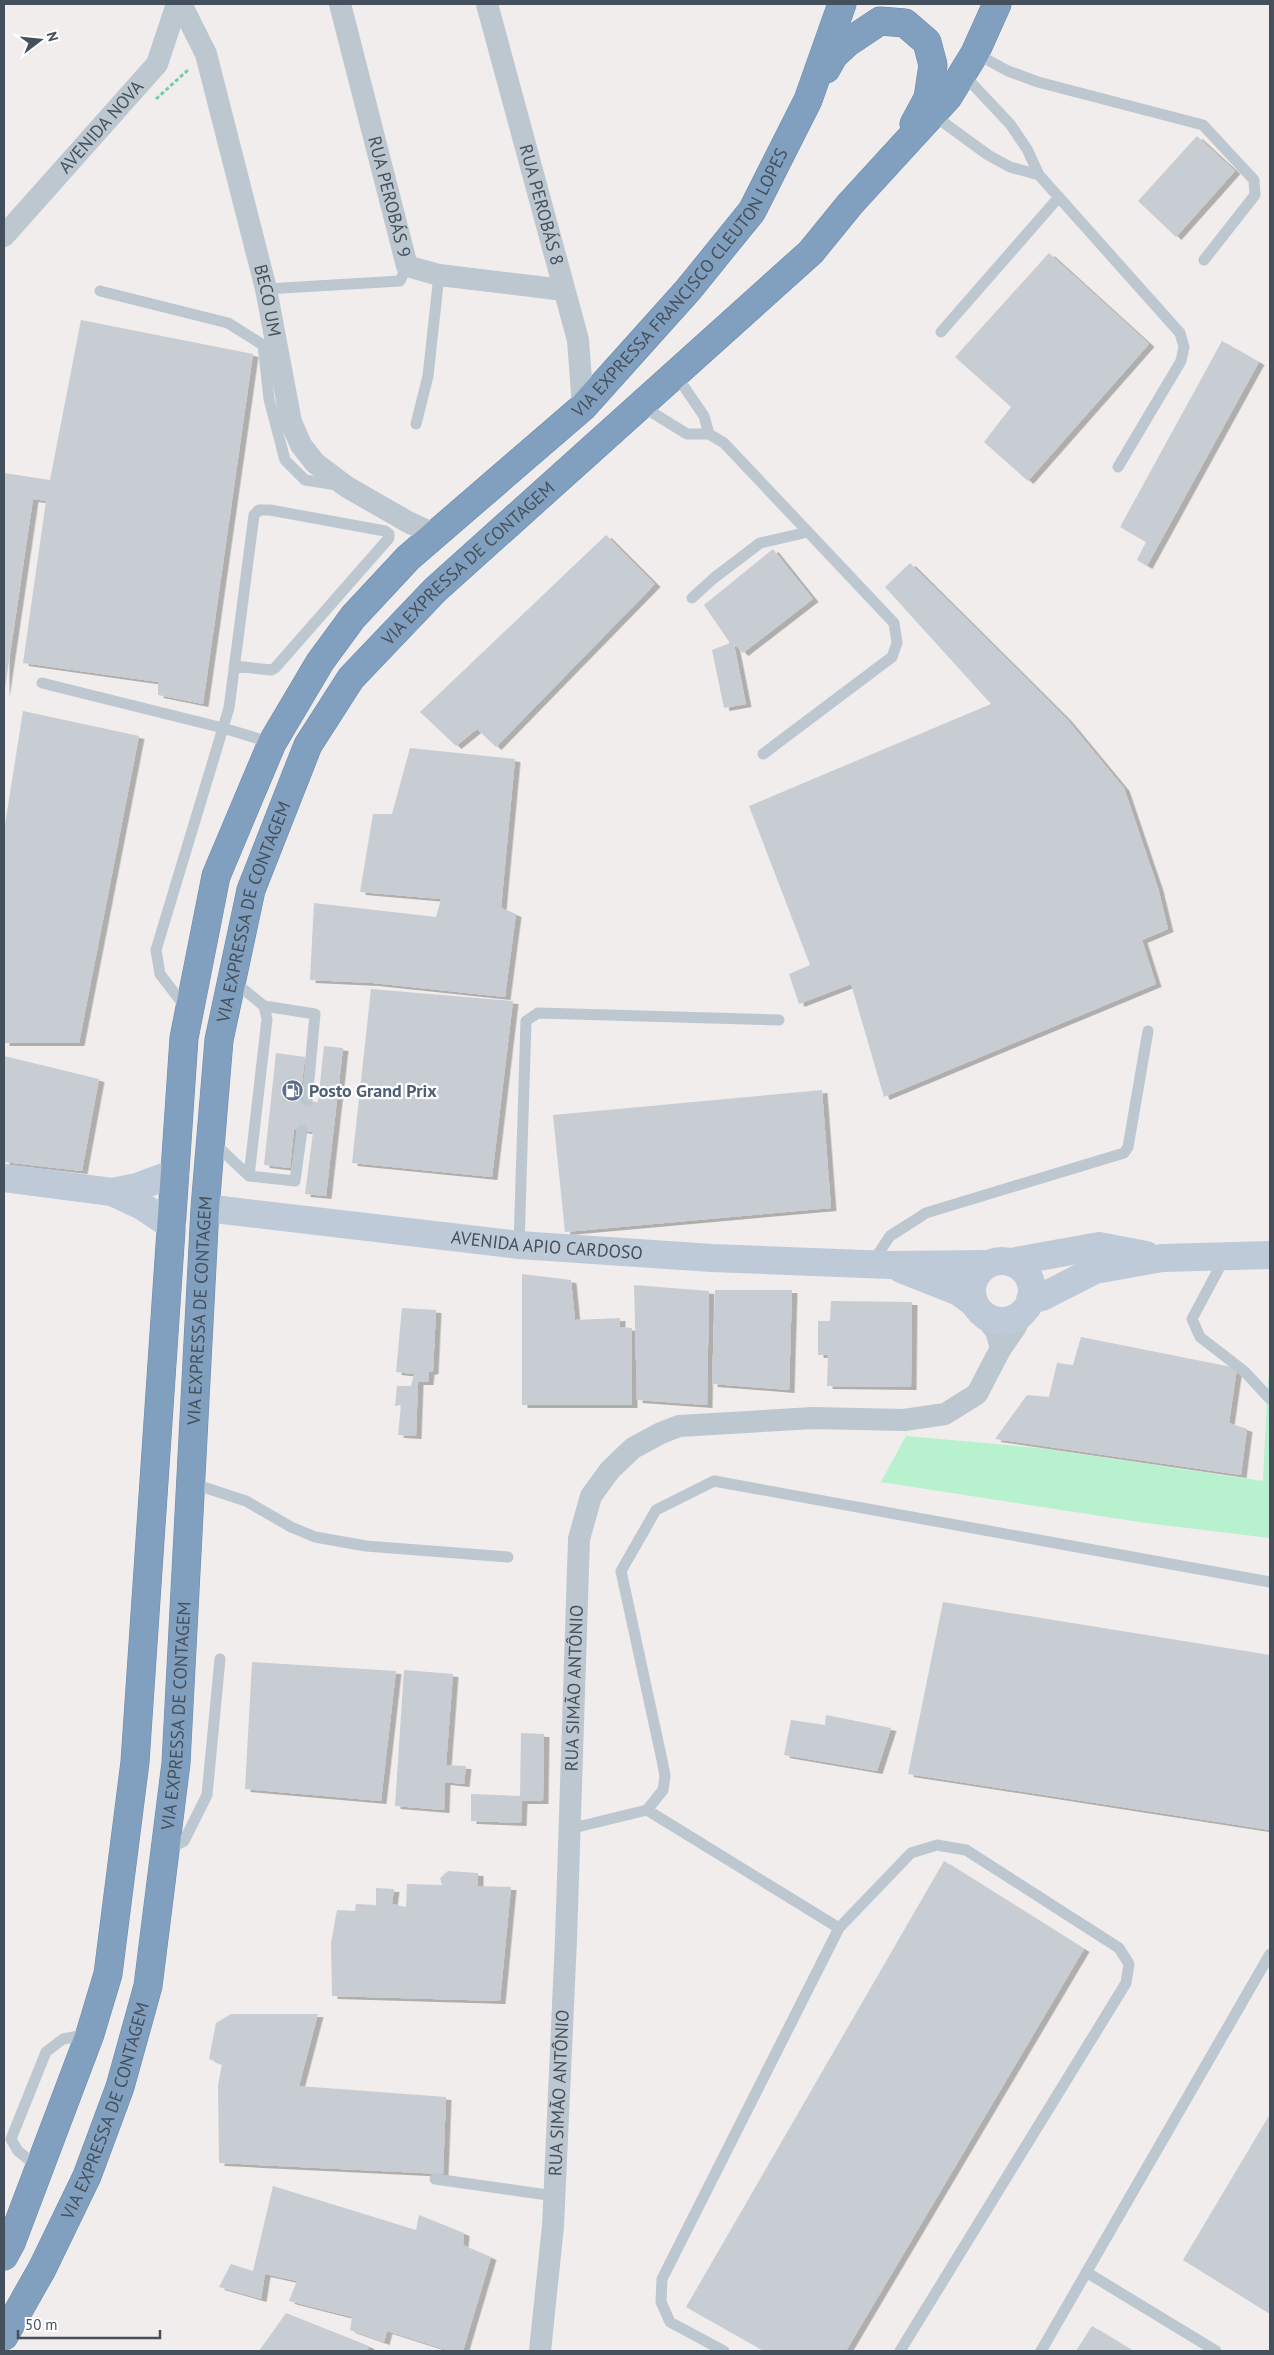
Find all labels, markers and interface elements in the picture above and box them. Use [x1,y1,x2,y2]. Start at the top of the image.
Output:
north arrow [15,15,65,65]
text: N [43,30,62,43]
street label: AVENIDA NOVA [53,75,148,178]
street label: RUA PEROBÁS 9 [363,134,416,260]
street label: RUA PEROBÁS 8 [515,142,569,268]
street label: VIA EXPRESSA FRANCISCO CLEUTON LOPES [566,144,793,423]
street label: BECO UM [249,262,287,338]
street label: VIA EXPRESSA DE CONTAGEM [376,476,559,651]
street label: VIA EXPRESSA DE CONTAGEM [211,798,296,1026]
fuel station icon: Posto Grand Prix [281,1079,305,1103]
place label: Posto Grand Prix [309,1079,437,1102]
street label: VIA EXPRESSA DE CONTAGEM [182,1195,217,1427]
street label: AVENIDA APIO CARDOSO [450,1225,644,1264]
street label: VIA EXPRESSA DE CONTAGEM [156,1601,195,1832]
street label: RUA SIMÃO ANTÔNIO [559,1604,588,1772]
street label: VIA EXPRESSA DE CONTAGEM [55,2000,154,2224]
street label: RUA SIMÃO ANTÔNIO [543,2009,574,2177]
scale bar [18,2308,160,2340]
text: 50 m [25,2315,58,2334]

